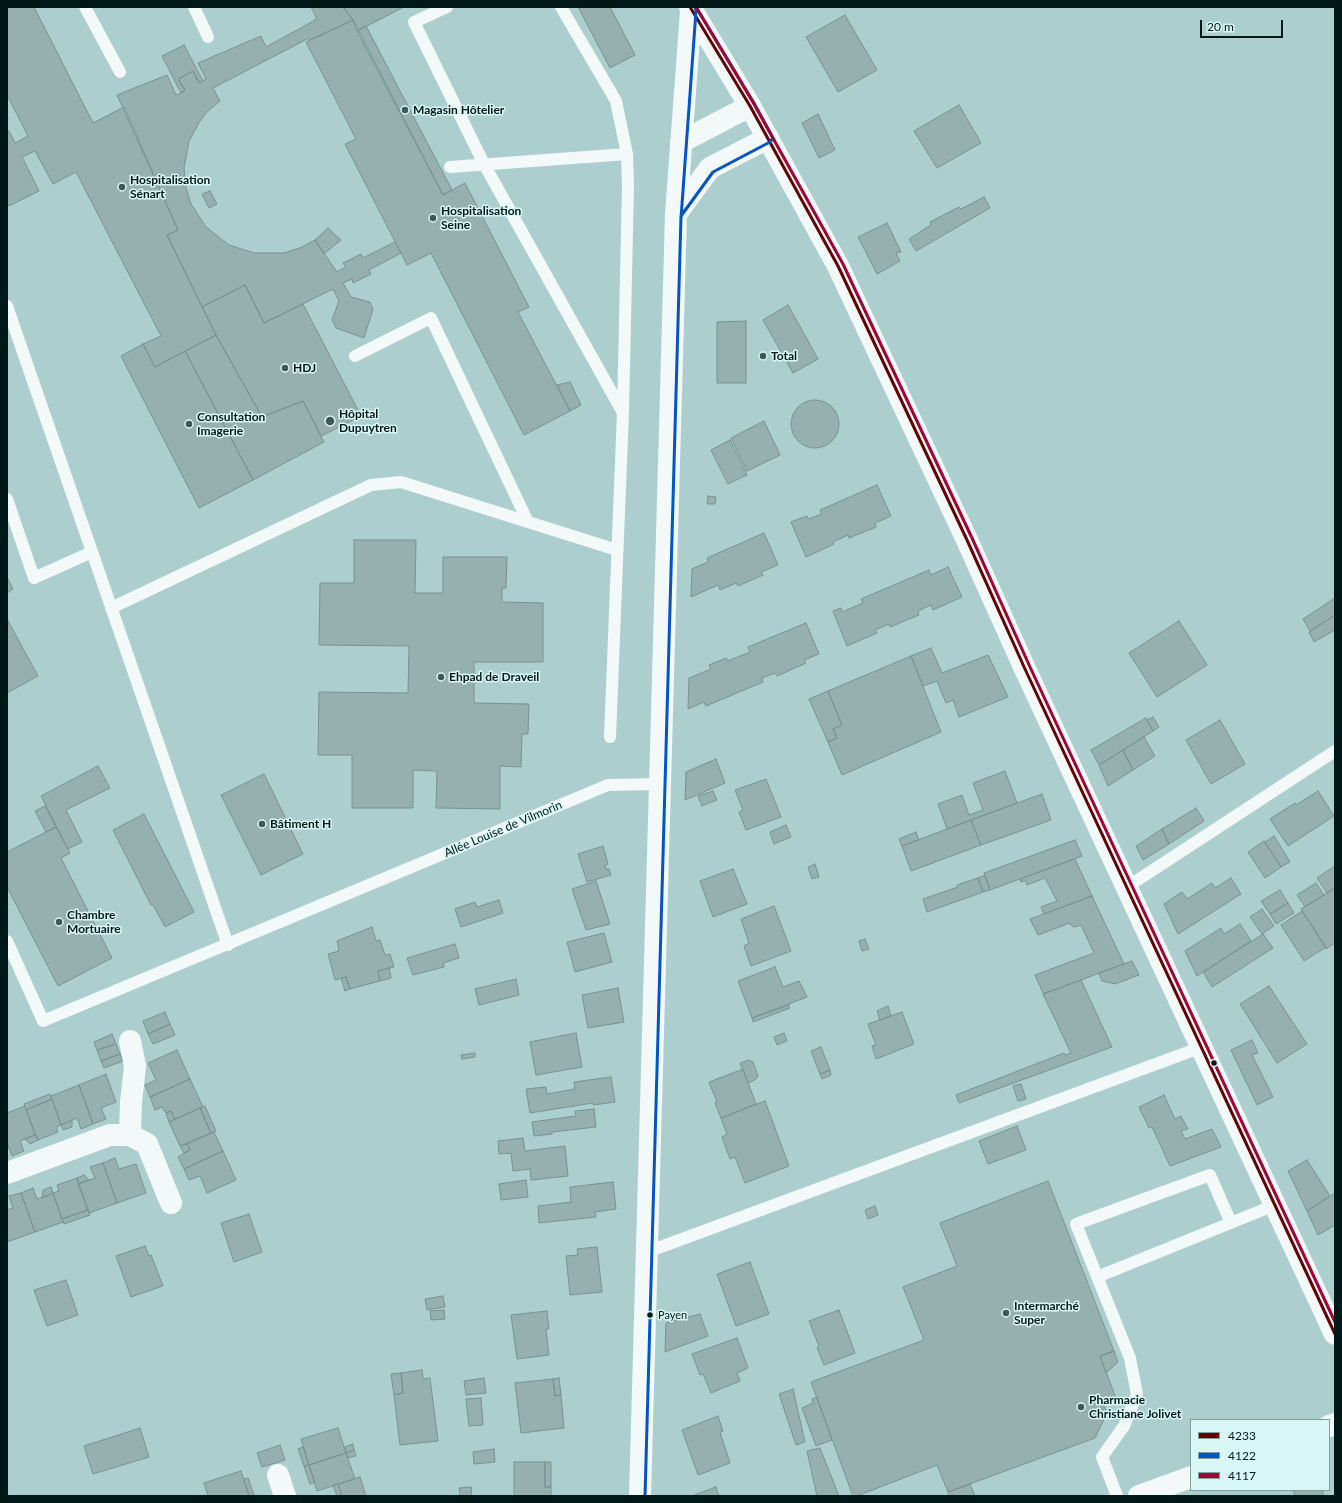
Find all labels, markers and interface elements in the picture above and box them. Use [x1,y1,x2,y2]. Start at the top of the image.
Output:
scale bar [1202,12,1285,38]
text: 20 m [1207,19,1234,34]
place label: Magasin Hôtelier [413,103,504,117]
marker: Magasin Hôtelier [400,105,410,115]
place label: Hospitalisation Sénart [130,173,210,201]
marker: Hospitalisation Sénart [117,182,127,192]
place label: Hospitalisation Seine [441,204,521,232]
marker: Hospitalisation Seine [428,213,438,223]
place label: Total [771,349,797,363]
marker: Total [758,351,768,361]
place label: HDJ [293,361,316,375]
marker: HDJ [280,363,290,373]
place label: Hôpital Dupuytren [339,407,397,435]
place label: Consultation Imagerie [197,410,265,438]
marker: Hôpital Dupuytren [324,415,336,427]
marker: Consultation Imagerie [184,419,194,429]
place label: Ehpad de Draveil [449,670,539,684]
marker: Ehpad de Draveil [436,672,446,682]
street label: Allée Louise de Vilmorin [442,798,564,860]
place label: Bâtiment H [270,817,331,831]
marker: Bâtiment H [257,819,267,829]
place label: Chambre Mortuaire [67,908,121,936]
marker: Chambre Mortuaire [54,917,64,927]
unlabelled marker [1209,1058,1219,1068]
place label: Intermarché Super [1014,1299,1079,1327]
place label: Payen [658,1308,687,1322]
marker: Intermarché Super [1001,1308,1011,1318]
marker: Payen [645,1310,655,1320]
place label: Pharmacie Christiane Jolivet [1089,1393,1181,1421]
marker: Pharmacie Christiane Jolivet [1076,1402,1086,1412]
legend [1190,1419,1330,1491]
text: 4233 [1228,1428,1256,1443]
text: 4122 [1228,1448,1256,1463]
text: 4117 [1228,1468,1256,1483]

